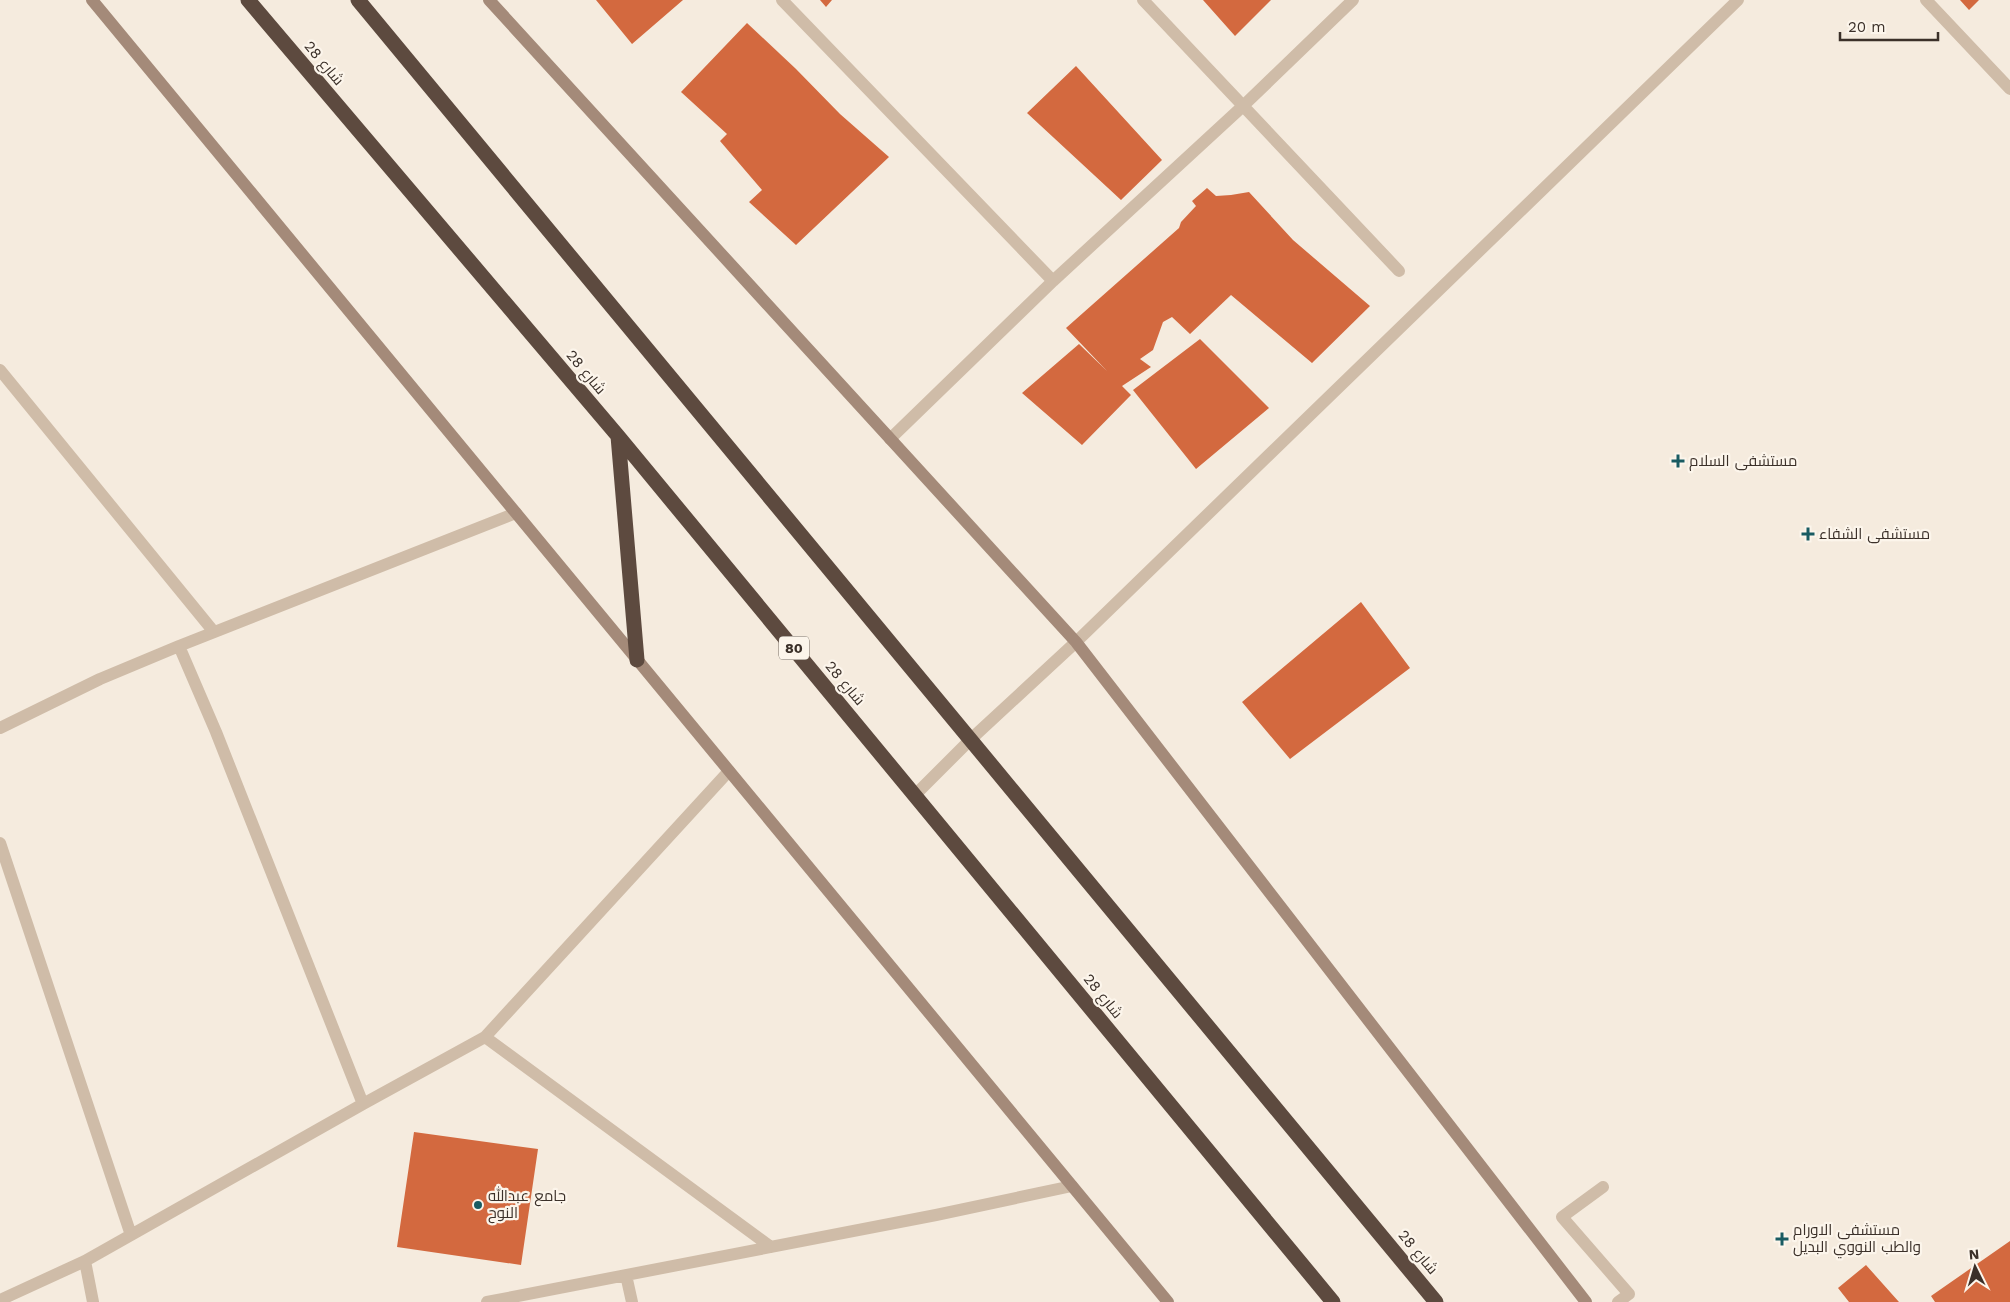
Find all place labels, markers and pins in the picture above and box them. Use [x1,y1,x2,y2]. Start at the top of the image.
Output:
place label: مستشفى السلام [1689,452,1797,471]
marker: مستشفى السلام [1671,454,1685,468]
place label: مستشفى الشفاء [1819,525,1930,544]
marker: مستشفى الشفاء [1801,527,1815,541]
place label: جامع عبدالله النوح [488,1186,566,1224]
marker: جامع عبدالله النوح [472,1199,484,1211]
place label: مستشفى الاورام والطب النووي البديل [1793,1221,1921,1259]
marker: مستشفى الاورام والطب النووي البديل [1775,1232,1789,1246]

